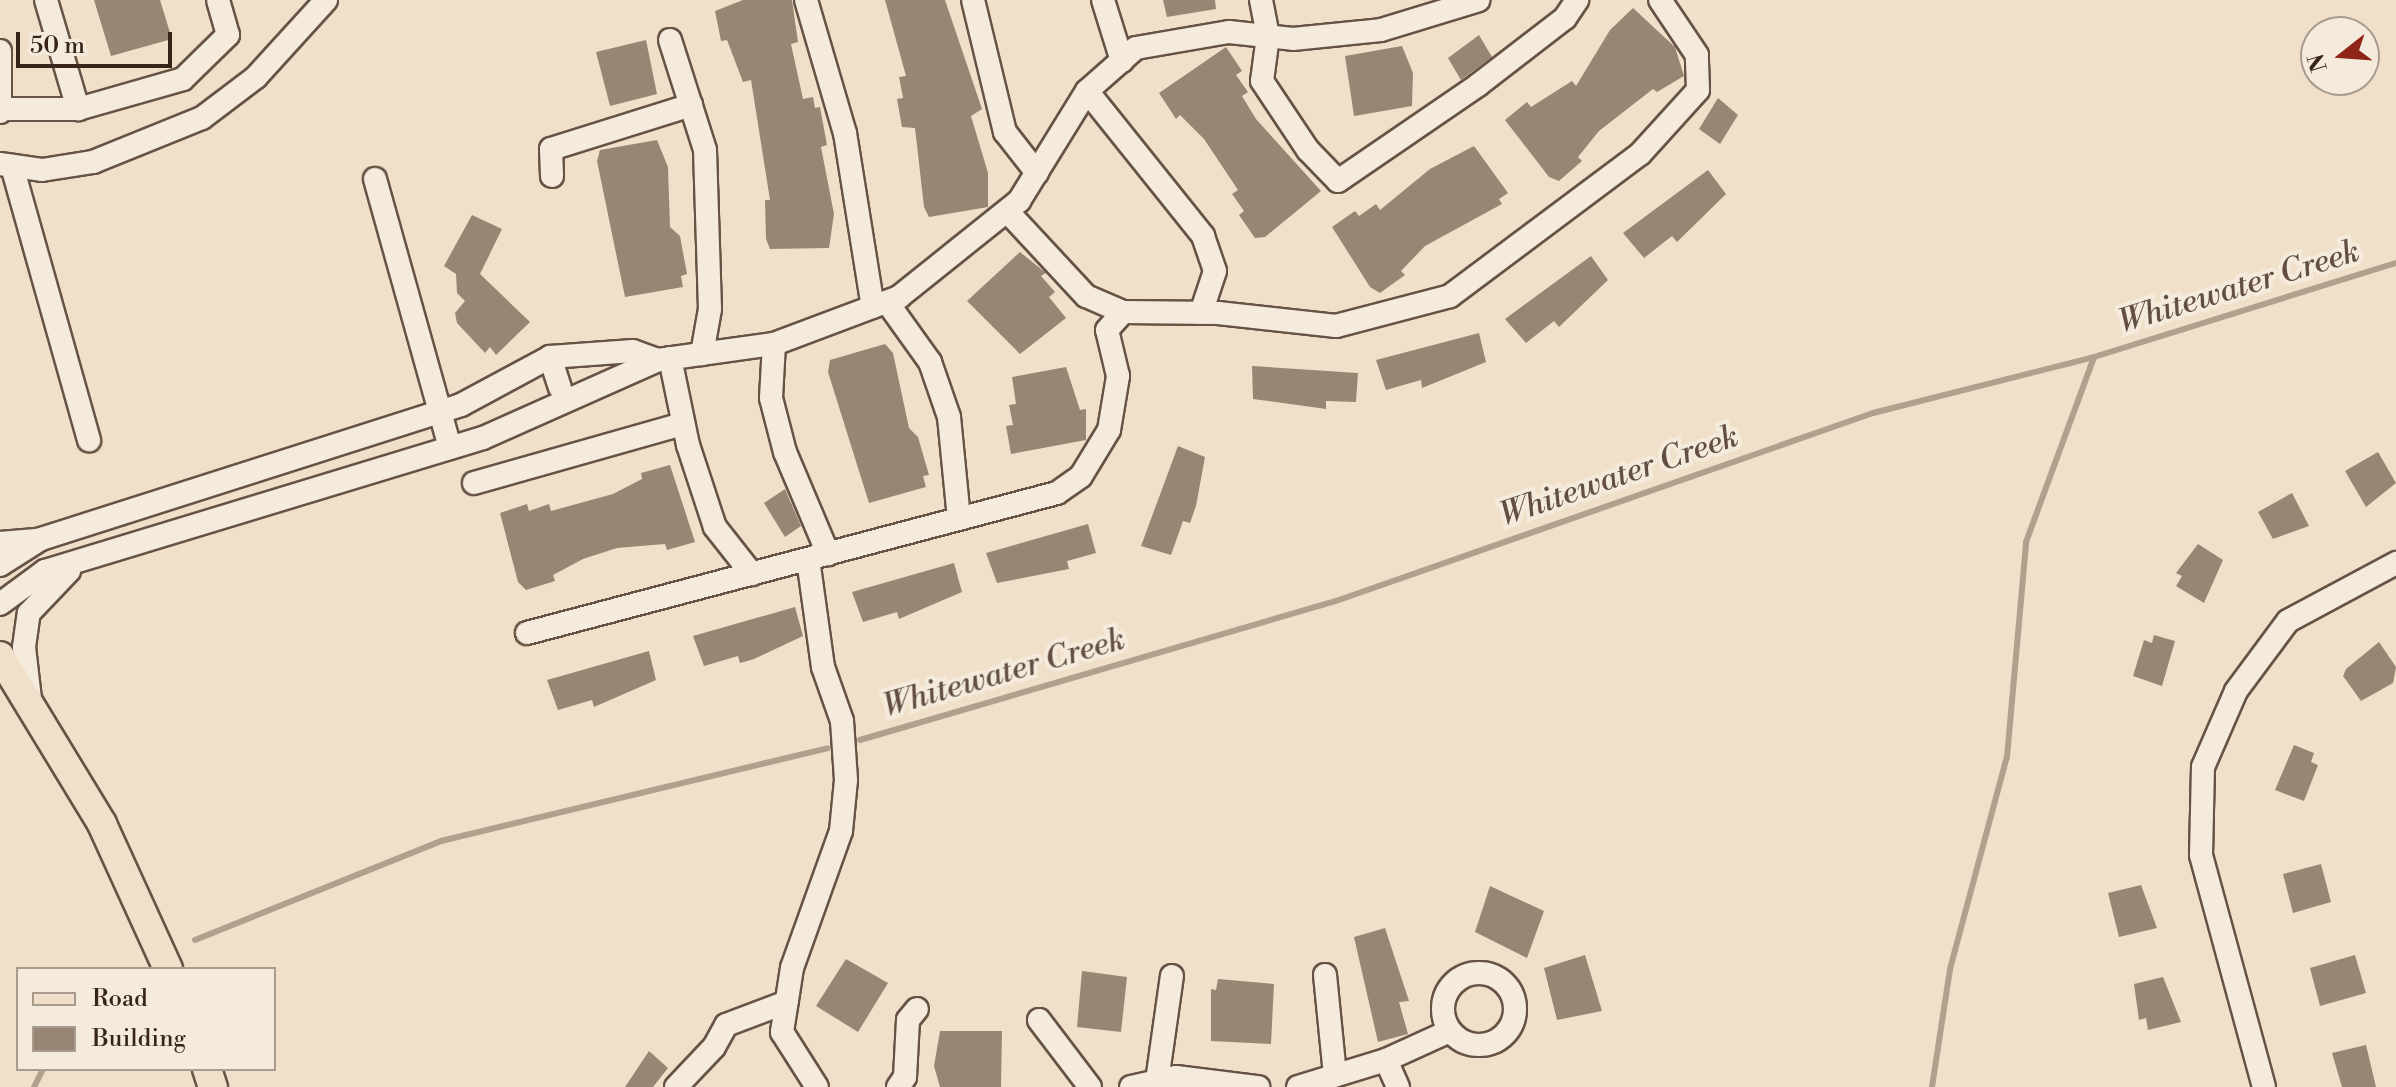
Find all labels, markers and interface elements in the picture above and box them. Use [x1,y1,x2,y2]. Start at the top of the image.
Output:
scale bar [20,16,176,66]
north arrow [2300,16,2380,96]
text: 50 m [30,31,85,61]
text: N [2303,50,2334,75]
water label: Whitewater Creek [2114,232,2364,342]
water label: Whitewater Creek [1495,417,1743,535]
water label: Whitewater Creek [879,620,1129,726]
legend [16,967,276,1071]
text: Road [92,984,148,1014]
text: Building [92,1024,186,1054]

